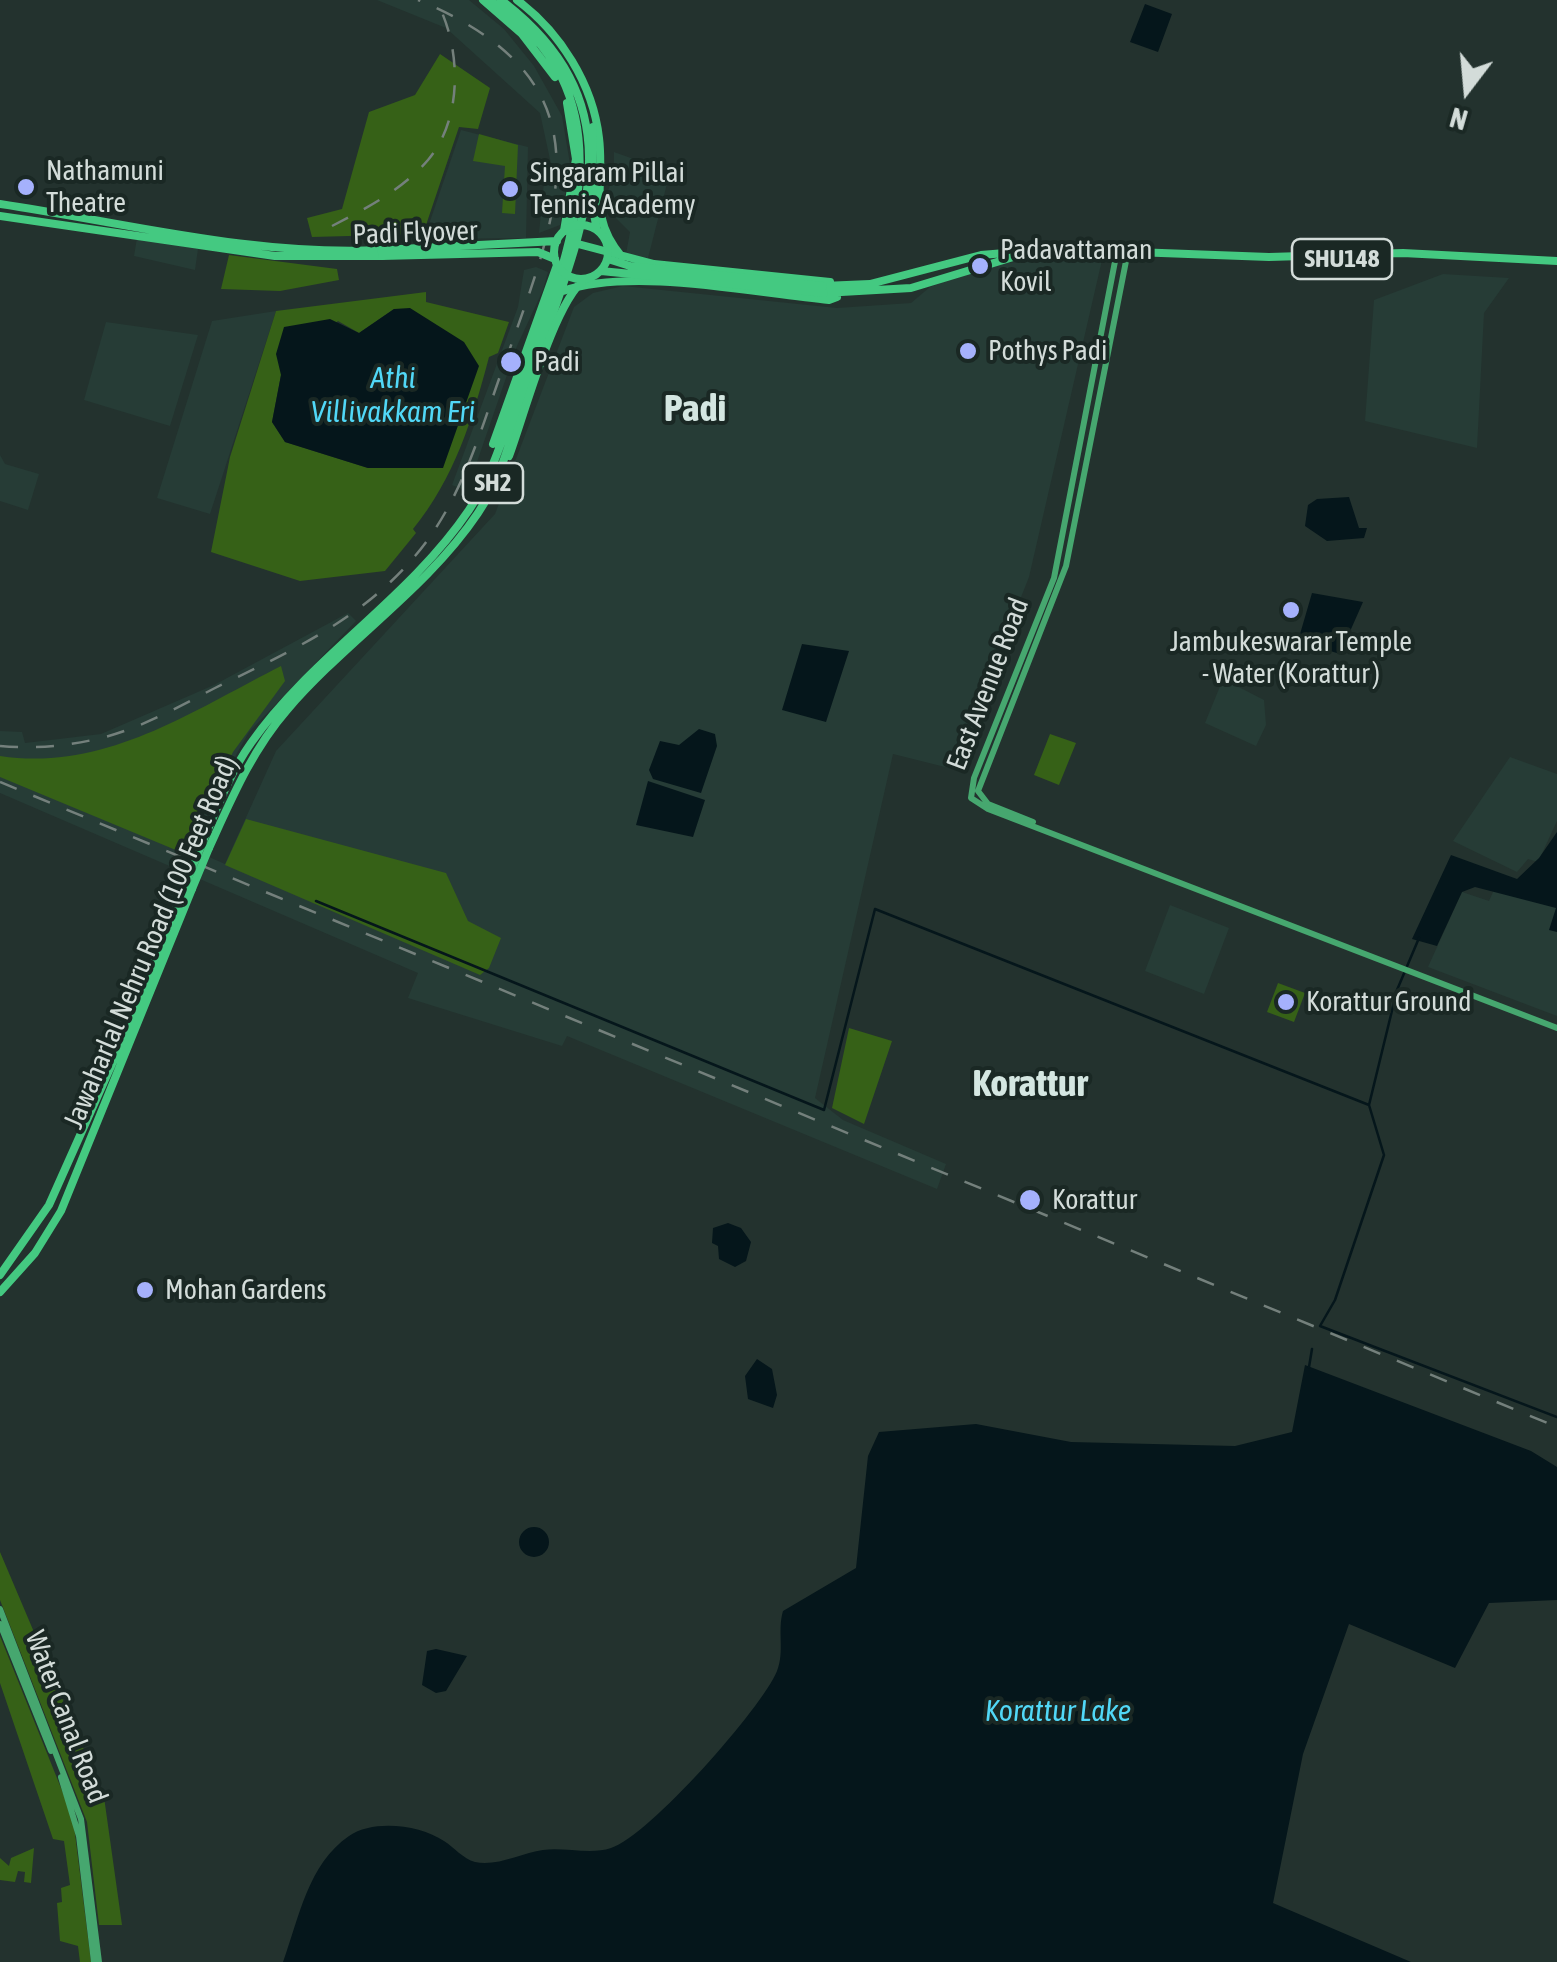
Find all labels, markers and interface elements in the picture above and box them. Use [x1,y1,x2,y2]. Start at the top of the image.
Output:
north arrow [1417,40,1517,140]
text: N [1446,101,1471,136]
place label: Nathamuni Theatre [46,154,164,220]
place label: Singaram Pillai Tennis Academy [530,156,695,222]
marker: Nathamuni Theatre [15,176,37,198]
marker: Singaram Pillai Tennis Academy [499,178,521,200]
street label: Padi Flyover [352,214,478,252]
place label: Padavattaman Kovil [1000,233,1153,299]
road number: SHU148 [1292,239,1392,279]
marker: Padavattaman Kovil [969,255,991,277]
place label: Pothys Padi [988,334,1107,368]
marker: Pothys Padi [957,340,979,362]
place label: Padi [534,345,580,379]
marker: Padi [498,349,524,375]
water label: Athi Villivakkam Eri [311,361,475,432]
district label: Padi [664,386,726,432]
road number: SH2 [463,463,523,503]
street label: East Avenue Road [940,593,1036,775]
marker: Jambukeswarar Temple - Water (Korattur ) [1280,599,1302,621]
place label: Jambukeswarar Temple - Water (Korattur ) [1170,625,1412,691]
street label: Jawaharlal Nehru Road (100 Feet Road) [57,750,245,1134]
place label: Korattur Ground [1306,985,1471,1019]
marker: Korattur Ground [1275,991,1297,1013]
district label: Korattur [972,1061,1088,1107]
place label: Korattur [1052,1183,1137,1217]
marker: Korattur [1017,1187,1043,1213]
place label: Mohan Gardens [165,1273,327,1307]
marker: Mohan Gardens [134,1279,156,1301]
street label: Water Canal Road [18,1626,114,1808]
water label: Korattur Lake [985,1694,1131,1730]

